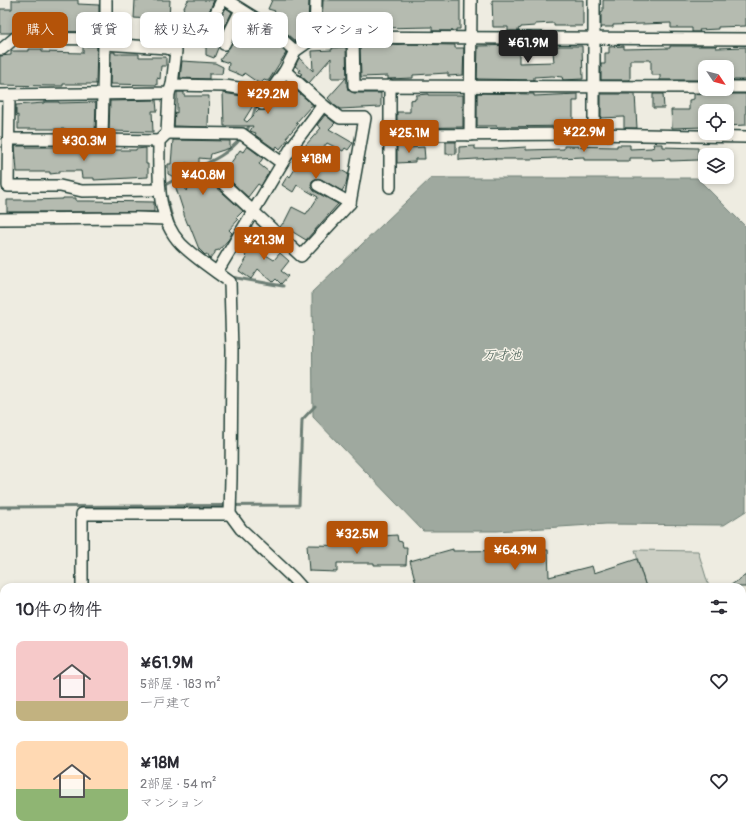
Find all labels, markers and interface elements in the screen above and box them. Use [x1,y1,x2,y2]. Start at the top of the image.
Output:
chip: 購入 [12,12,68,48]
chip: 賃貸 [76,12,132,48]
chip: 絞り込み [140,12,224,48]
chip: 新着 [232,12,288,48]
chip: マンション [296,12,393,48]
pin: ¥61.9M [495,30,561,64]
text: ¥61.9M [508,35,548,51]
north arrow [698,60,734,96]
map controls [698,60,734,184]
pin: ¥29.2M [235,81,301,115]
text: ¥29.2M [247,86,289,102]
button: locate [698,104,734,140]
pin: ¥22.9M [551,119,617,153]
pin: ¥25.1M [376,120,442,154]
text: ¥22.9M [563,124,605,140]
text: ¥25.1M [389,125,429,141]
pin: ¥30.3M [51,128,117,162]
text: ¥30.3M [62,133,106,149]
pin: ¥18M [292,146,340,180]
button: layers [698,148,734,184]
text: ¥18M [301,151,331,167]
pin: ¥40.8M [170,162,236,196]
text: ¥40.8M [181,167,225,183]
pin: ¥21.3M [231,227,297,261]
text: ¥21.3M [244,232,284,248]
water label: 万才池 [482,347,522,363]
pin: ¥32.5M [324,521,390,555]
text: ¥32.5M [336,526,378,542]
pin: ¥64.9M [482,537,548,571]
text: ¥64.9M [493,542,537,558]
icon: filters [708,596,730,618]
text: 10件の物件 [16,599,102,620]
text: ¥61.9M [140,652,193,673]
icon: home [48,657,96,705]
icon: heart [708,670,730,692]
text: 5部屋 · 183 m² [140,676,221,692]
text: 一戸建て [140,695,192,711]
text: ¥18M [140,752,179,773]
icon: home [48,757,96,805]
icon: heart [708,770,730,792]
text: 2部屋 · 54 m² [140,776,217,792]
text: マンション [140,795,204,811]

